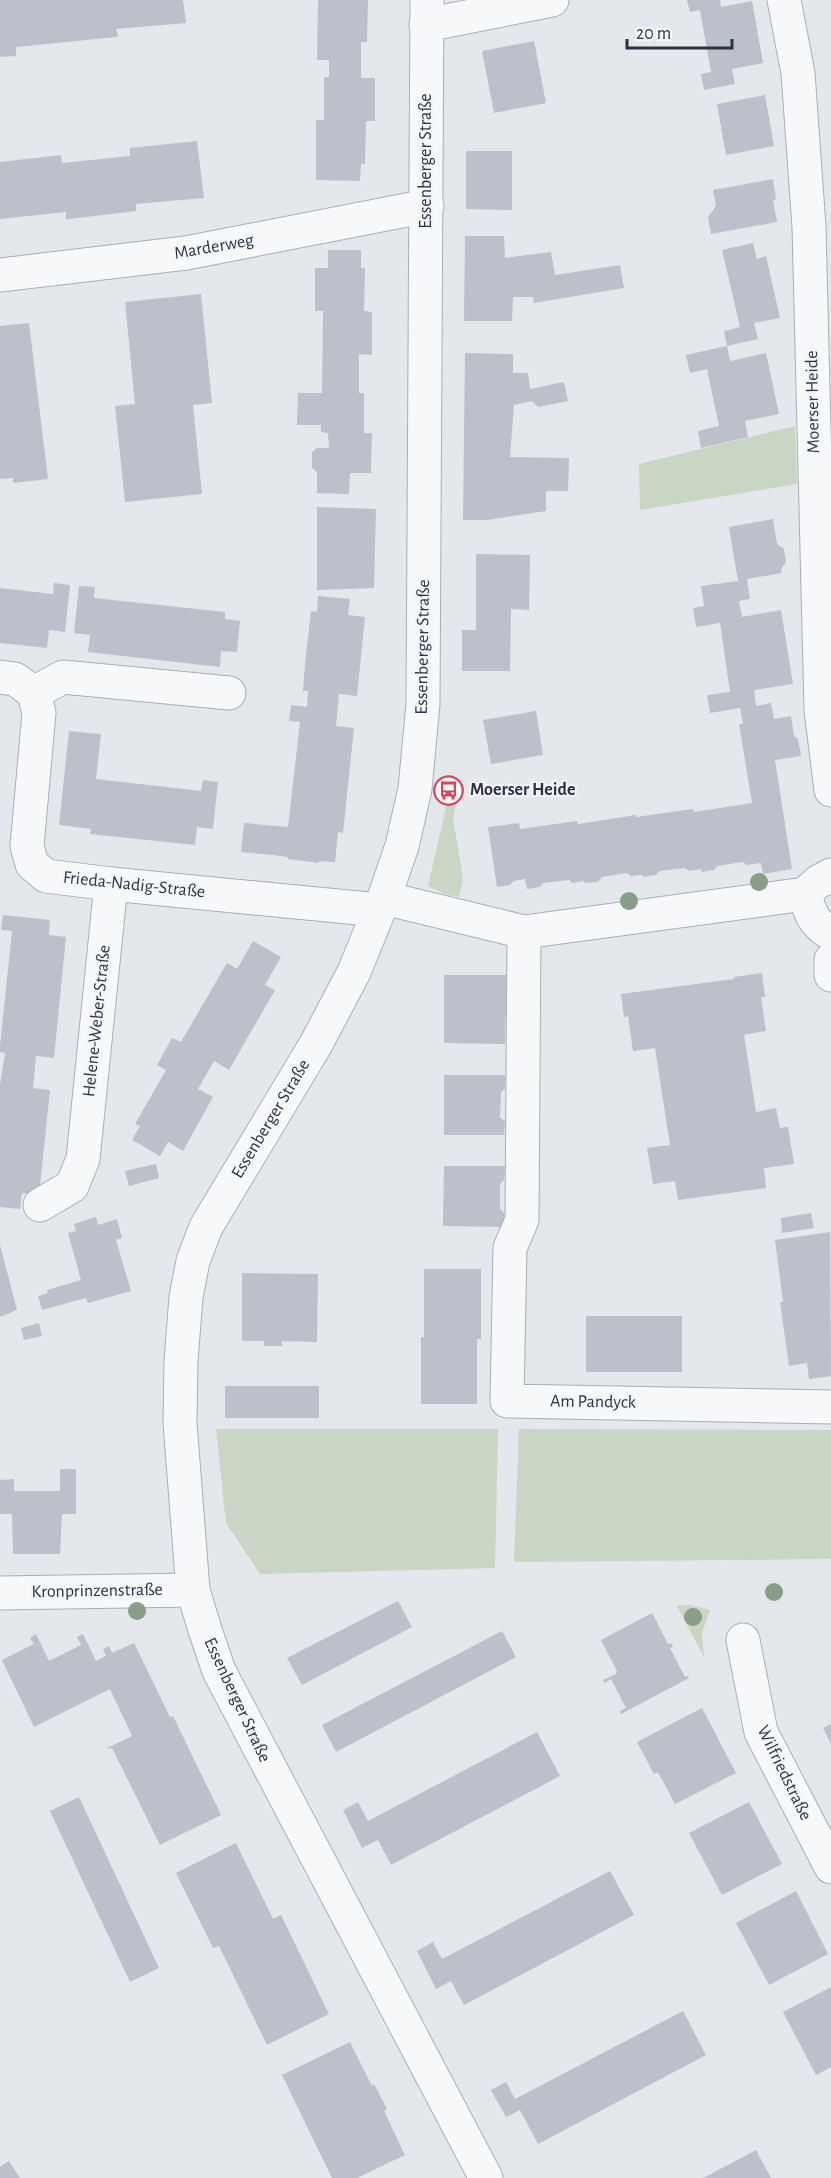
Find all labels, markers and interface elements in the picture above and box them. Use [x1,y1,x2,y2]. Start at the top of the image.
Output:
scale bar [627,12,732,50]
text: 20 m [636,25,671,43]
street label: Essenberger Straße [417,93,435,229]
street label: Marderweg [173,231,255,263]
street label: Moerser Heide [803,350,823,454]
street label: Essenberger Straße [413,579,433,715]
bus stop icon: Moerser Heide [433,774,465,806]
place label: Moerser Heide [470,781,575,799]
street label: Frieda-Nadig-Straße [62,869,206,901]
street label: Helene-Weber-Straße [80,944,114,1098]
street label: Essenberger Straße [228,1056,314,1182]
street label: Am Pandyck [550,1392,637,1412]
street label: Kronprinzenstraße [31,1581,163,1601]
street label: Essenberger Straße [200,1635,274,1765]
street label: Wilfriedstraße [753,1723,815,1823]

